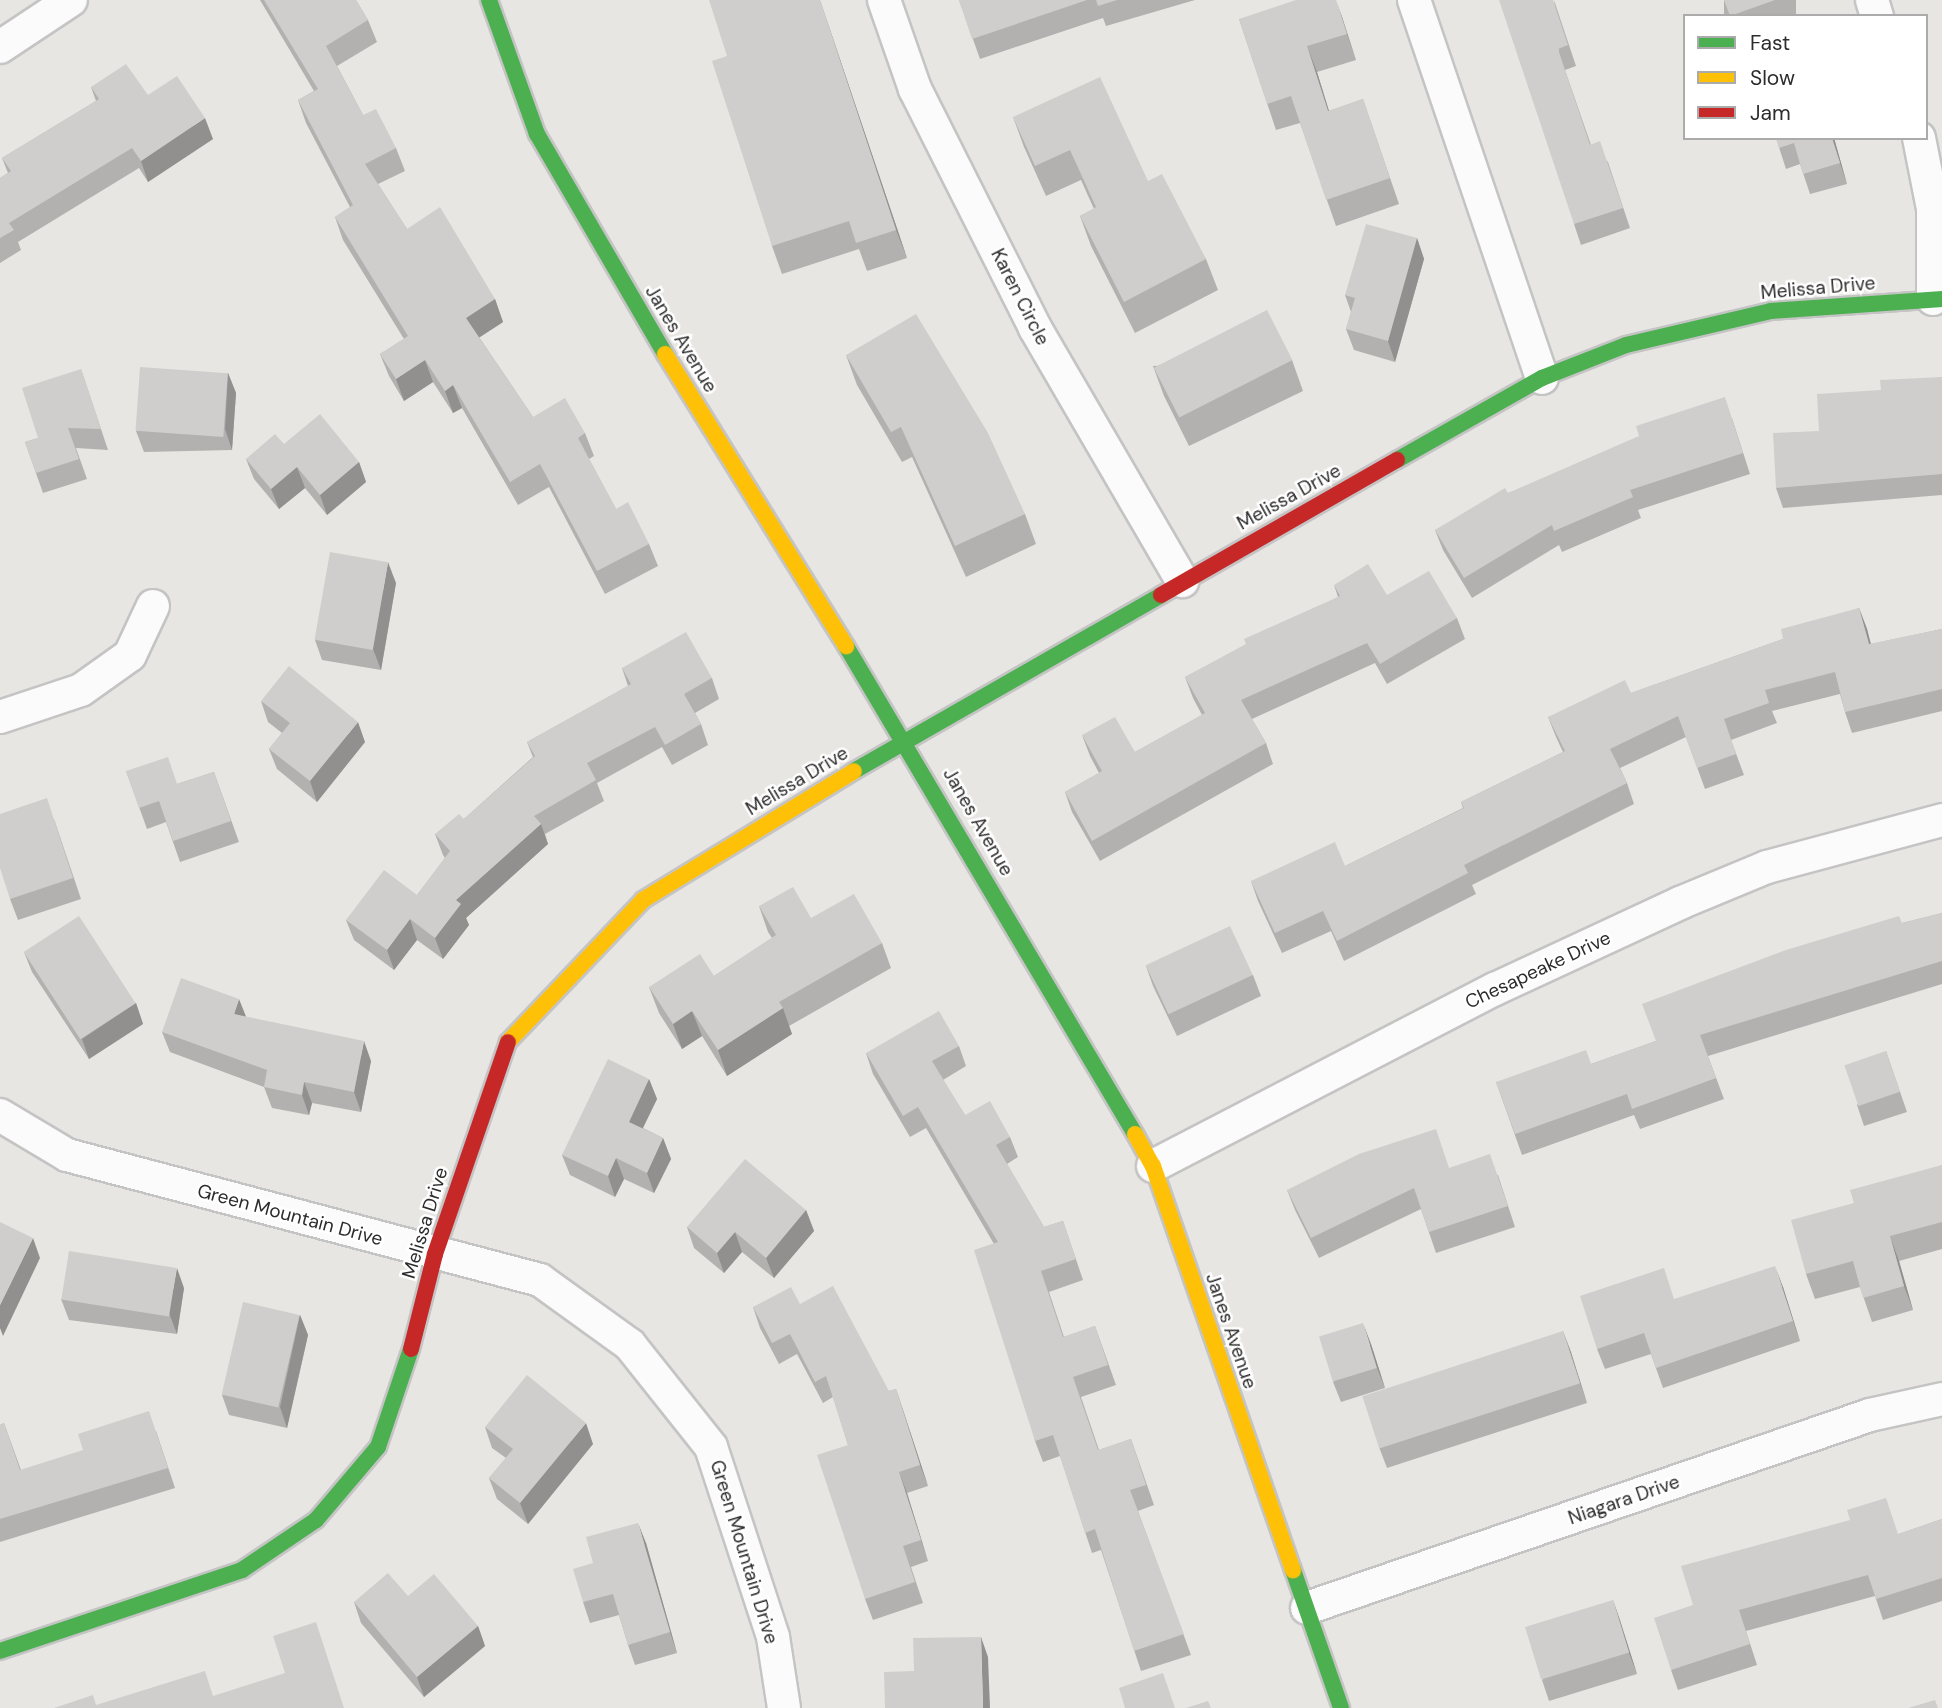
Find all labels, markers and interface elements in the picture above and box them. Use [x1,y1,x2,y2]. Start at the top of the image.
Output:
legend [1683,14,1928,140]
text: Fast [1750,29,1790,57]
text: Slow [1750,64,1795,92]
text: Jam [1750,99,1791,127]
street label: Karen Circle [986,245,1054,349]
street label: Melissa Drive [1760,272,1876,304]
street label: Janes Avenue [640,281,722,397]
street label: Melissa Drive [1233,459,1345,535]
street label: Melissa Drive [742,742,852,820]
street label: Janes Avenue [938,764,1018,880]
street label: Chesapeake Drive [1462,926,1614,1014]
street label: Melissa Drive [397,1165,453,1281]
street label: Green Mountain Drive [195,1179,385,1251]
street label: Janes Avenue [1201,1270,1261,1392]
street label: Green Mountain Drive [705,1457,783,1647]
street label: Niagara Drive [1565,1470,1683,1530]

